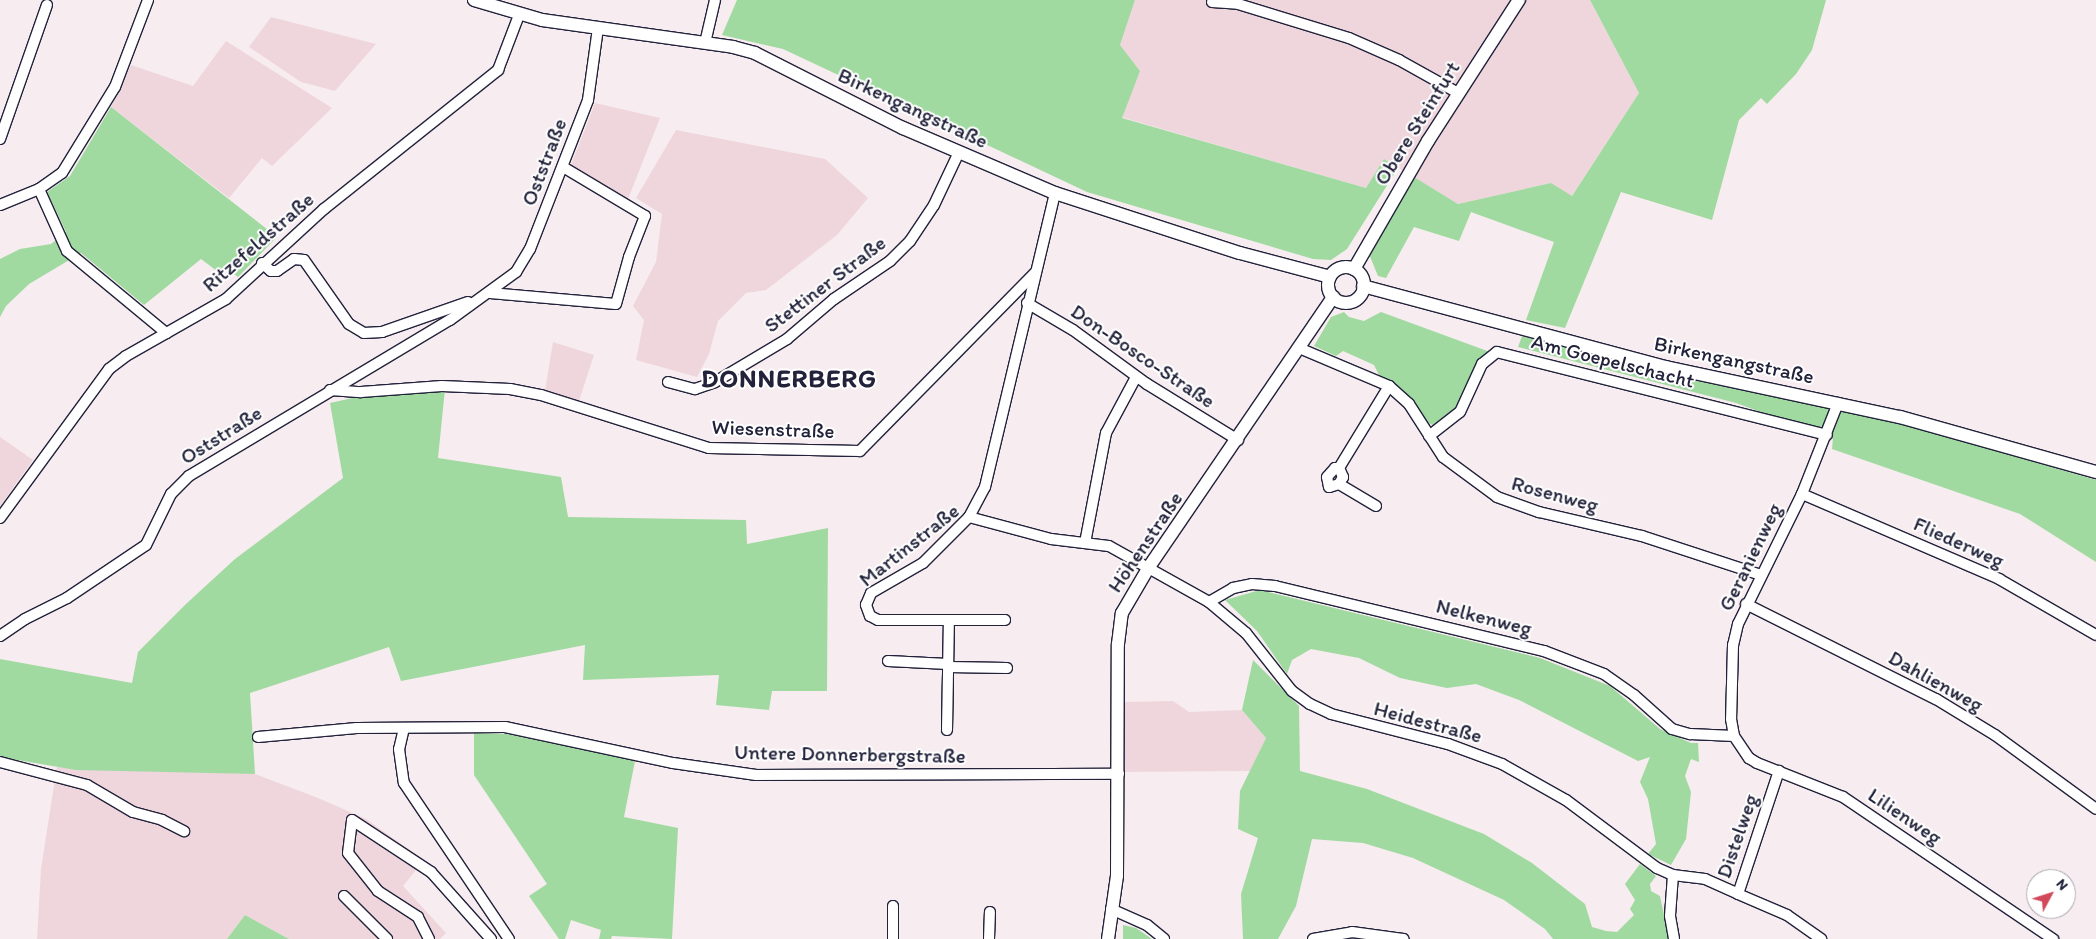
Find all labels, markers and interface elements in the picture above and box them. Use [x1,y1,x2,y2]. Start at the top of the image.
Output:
street label: Obere Steinfurt [1369,57,1465,189]
street label: Birkengangstraße [834,62,992,154]
street label: Oststraße [516,115,572,209]
street label: Ritzefeldstraße [197,187,319,297]
street label: Stettiner Straße [759,230,891,338]
street label: Don-Bosco-Straße [1066,298,1220,414]
street label: Am Goepelschacht [1528,328,1698,394]
street label: Birkengangstraße [1652,331,1816,389]
district label: DONNERBERG [700,363,878,395]
street label: Oststraße [176,400,266,470]
street label: Wiesenstraße [711,414,835,444]
street label: Rosenweg [1509,470,1601,518]
street label: Höhenstraße [1102,487,1188,597]
street label: Martinstraße [854,498,964,592]
street label: Geranienweg [1713,499,1787,615]
street label: Fliederweg [1910,511,2008,573]
street label: Nelkenweg [1433,593,1535,641]
street label: Dahlienweg [1884,645,1988,717]
street label: Heidestraße [1371,695,1485,749]
street label: Untere Donnerbergstraße [734,739,966,769]
street label: Lilienweg [1863,782,1947,850]
street label: Distelweg [1711,791,1763,881]
north arrow [2026,869,2076,919]
text: N [2053,876,2072,894]

